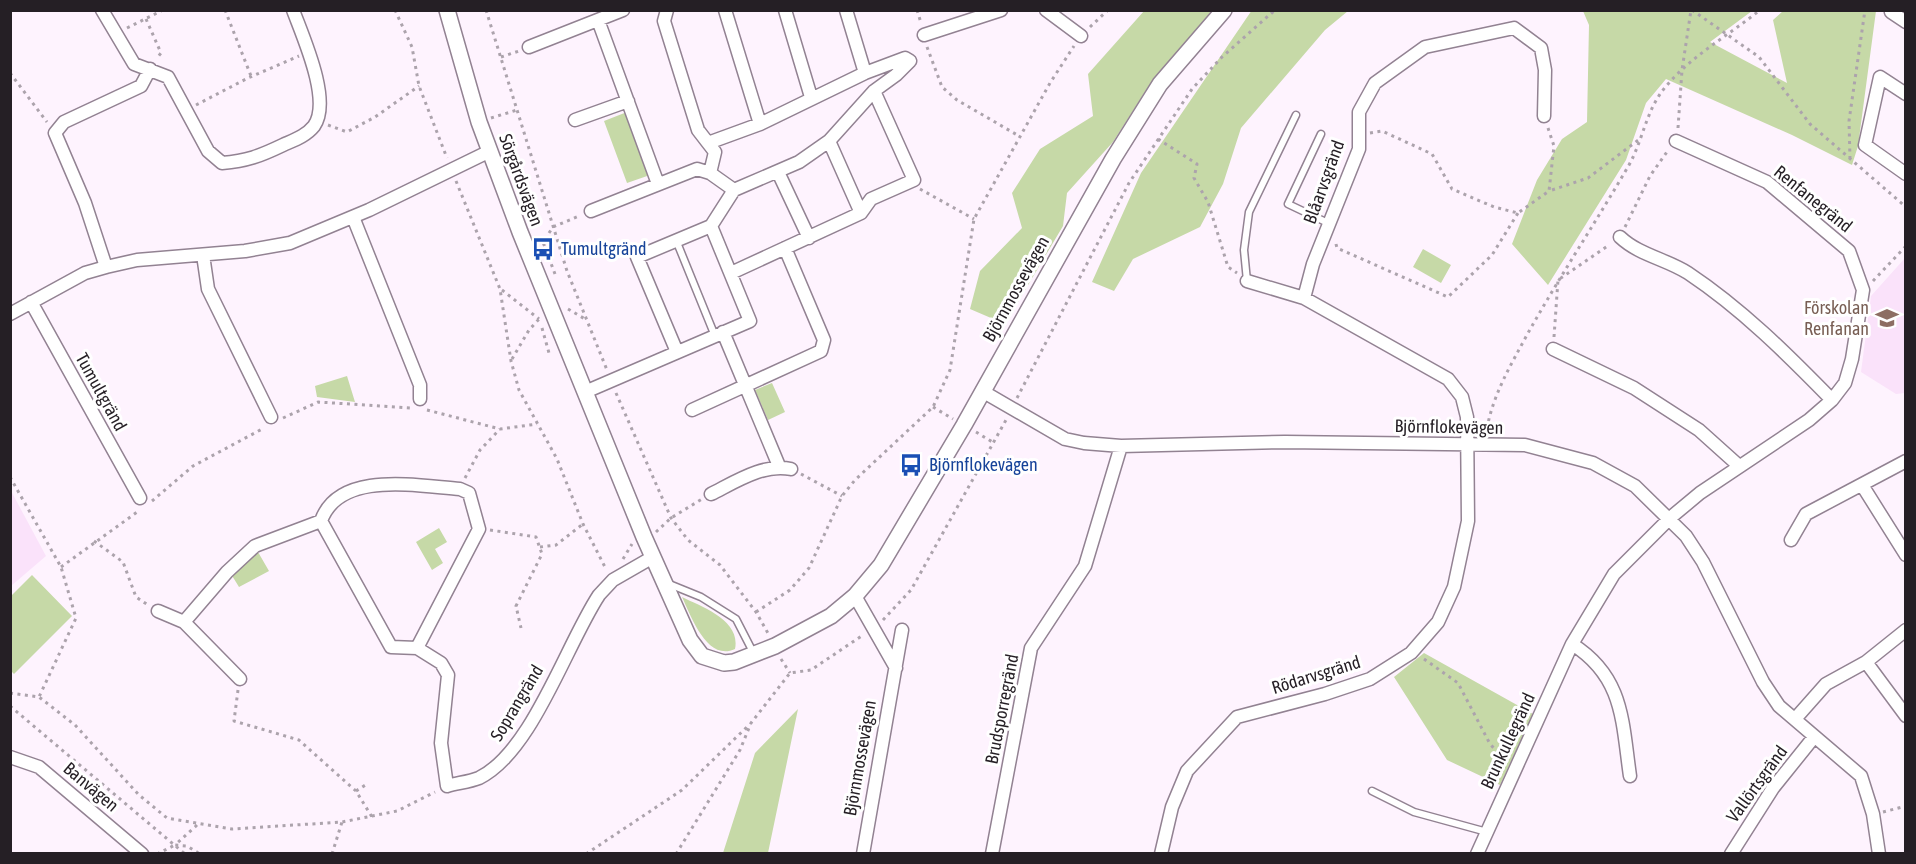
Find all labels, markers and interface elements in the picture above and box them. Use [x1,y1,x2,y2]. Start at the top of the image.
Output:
street label: Sörgårdsvägen [495,131,548,229]
street label: Blåarvsgränd [1299,137,1348,227]
street label: Renfanegränd [1770,161,1857,236]
street label: Björnmossevägen [978,232,1053,345]
bus stop icon: Tumultgränd [530,236,556,262]
place label: Tumultgränd [561,238,647,259]
place label: Förskolan Renfanan [1804,297,1869,339]
school or university icon: Förskolan Renfanan [1874,305,1900,331]
street label: Tumultgränd [71,349,131,434]
street label: Björnflokevägen [1395,415,1504,438]
bus stop icon: Björnflokevägen [898,452,924,478]
place label: Björnflokevägen [929,454,1038,475]
street label: Rödarvsgränd [1269,651,1363,698]
street label: Brudsporregränd [981,652,1022,766]
street label: Soprangränd [486,661,547,745]
street label: Brunkullegränd [1476,689,1539,792]
street label: Björnmossevägen [839,698,880,817]
street label: Vallörtsgränd [1722,741,1791,826]
street label: Banvägen [59,758,123,816]

